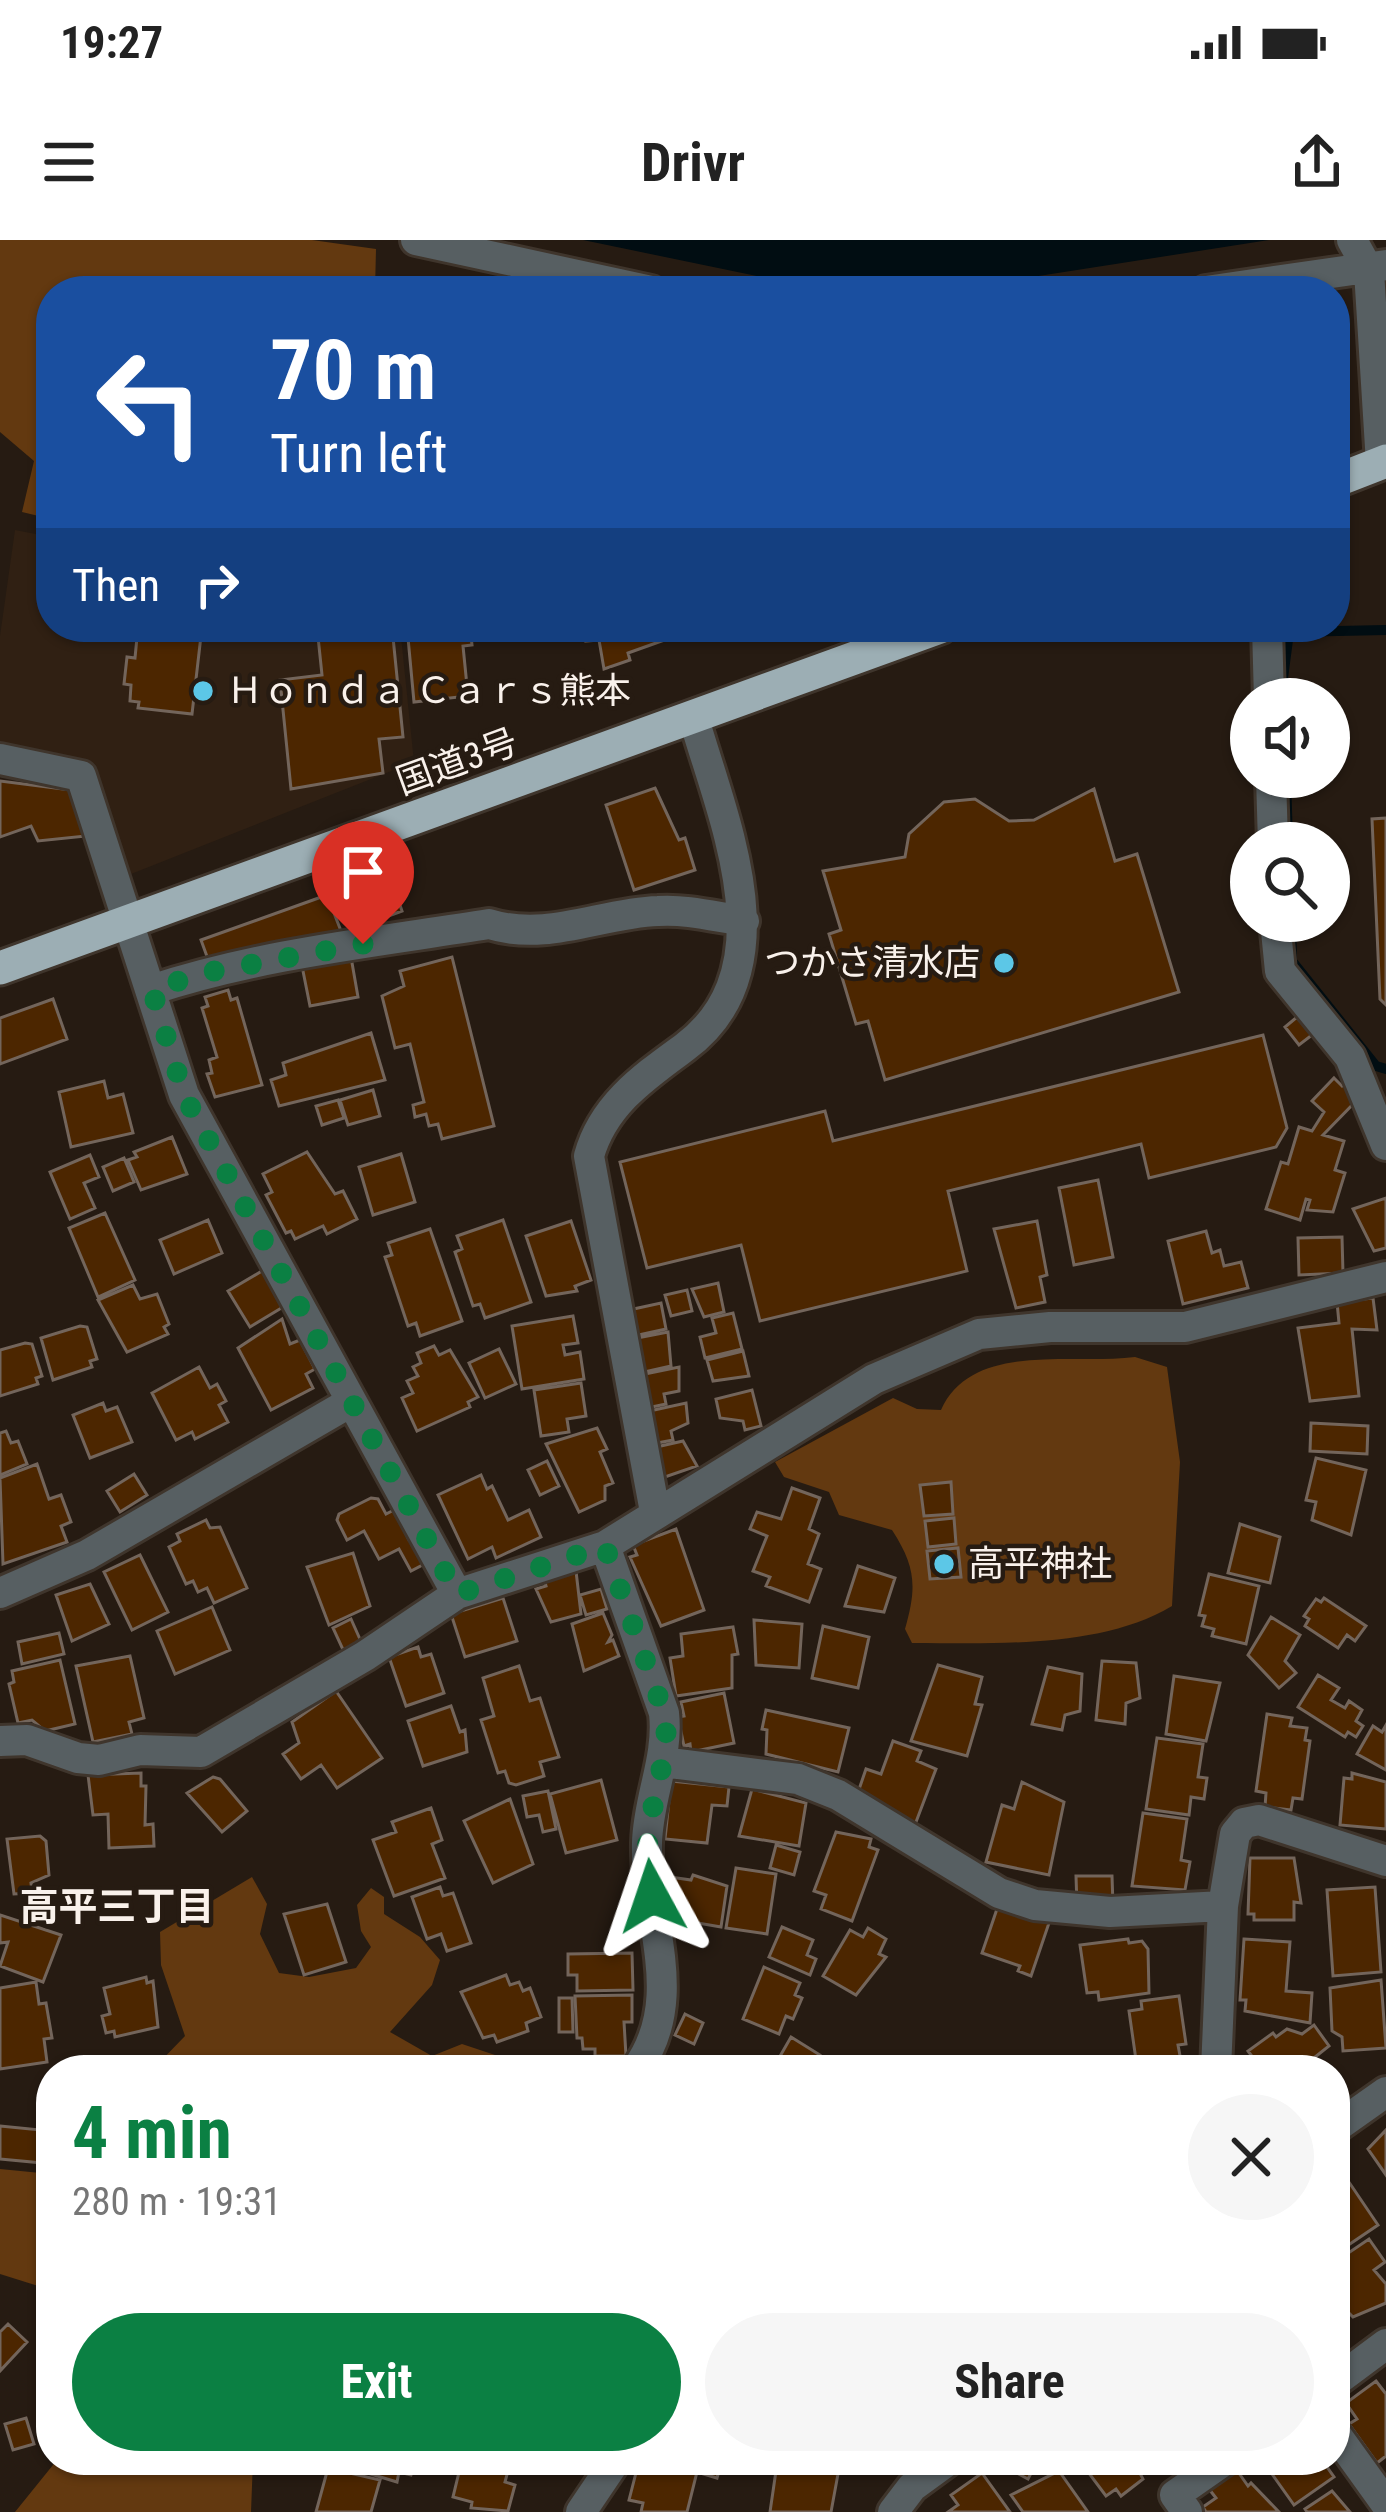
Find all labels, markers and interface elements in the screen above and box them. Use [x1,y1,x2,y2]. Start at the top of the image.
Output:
text: 19:27 [60,16,163,69]
icon: menu [36,129,102,195]
icon: share [1284,129,1350,195]
text: Drivr [641,131,745,194]
text: 70 m [270,321,437,420]
icon: left [72,324,228,480]
text: Turn left [270,422,447,485]
icon: right [184,552,250,618]
text: Then [72,559,160,612]
place label: Ｈｏｎｄａ Ｃａｒｓ熊本 [227,670,631,712]
marker: Ｈｏｎｄａ Ｃａｒｓ熊本 [190,678,216,704]
map controls [1230,678,1350,942]
button: sound [1230,678,1350,798]
street label: 国道3号 [391,721,523,803]
pin [312,821,414,944]
button: search [1230,822,1350,942]
icon: arrive [330,839,396,905]
place label: つかさ清水店 [764,942,980,984]
marker: つかさ清水店 [991,950,1017,976]
place label: 高平神社 [968,1543,1112,1585]
marker: 高平神社 [931,1551,957,1577]
position arrow [589,1833,715,1959]
district label: 高平三丁目 [19,1884,215,1930]
text: 4 min [72,2091,232,2176]
button: close [1188,2094,1314,2220]
text: 280 m · 19:31 [72,2179,282,2225]
button: Exit [72,2313,681,2451]
button: Share [705,2313,1314,2451]

